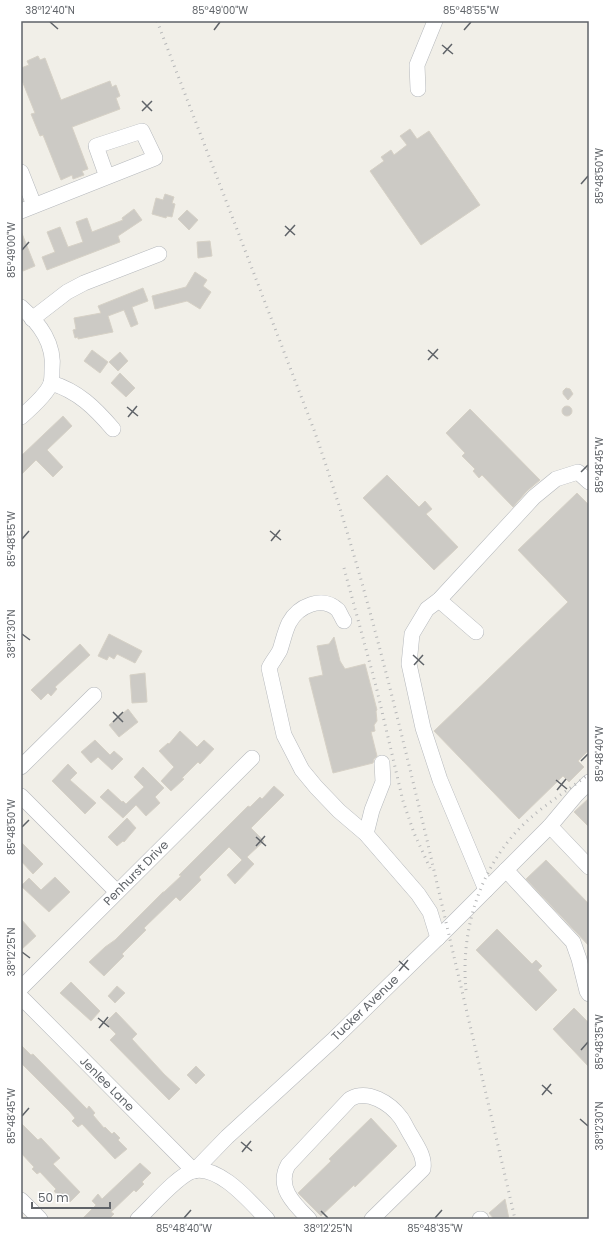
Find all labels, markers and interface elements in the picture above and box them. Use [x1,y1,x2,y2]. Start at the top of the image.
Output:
text: 38°12'40"N [25,3,75,18]
text: 85°49'00"W [192,3,248,18]
text: 85°48'55"W [443,3,499,18]
text: 85°48'50"W [592,148,607,204]
text: 85°49'00"W [4,222,19,278]
text: 85°48'45"W [592,437,607,493]
text: 85°48'55"W [4,511,19,567]
text: 38°12'30"N [4,610,19,658]
text: 85°48'40"W [592,726,607,782]
text: 85°48'50"W [4,799,19,855]
street label: Penhurst Drive [99,836,172,909]
text: 38°12'25"N [4,928,19,976]
street label: Tucker Avenue [327,971,402,1044]
text: 85°48'35"W [592,1014,607,1070]
street label: Jenlee Lane [76,1053,138,1115]
text: 85°48'45"W [4,1088,19,1144]
text: 38°12'30"N [592,1102,607,1150]
scale bar [32,1184,110,1210]
text: 50 m [38,1189,69,1206]
text: 85°48'40"W [156,1221,212,1236]
text: 38°12'25"N [304,1221,352,1236]
text: 85°48'35"W [407,1221,463,1236]

